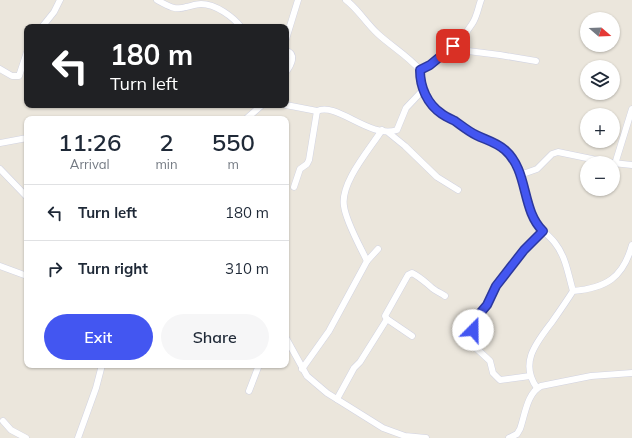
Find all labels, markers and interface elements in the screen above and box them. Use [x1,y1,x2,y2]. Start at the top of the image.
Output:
north arrow [580,12,620,52]
map controls [580,12,620,196]
pin [436,29,470,63]
icon: arrive [442,35,464,57]
text: 180 m [110,37,193,72]
icon: left [44,40,96,92]
button: layers [580,60,620,100]
text: Turn left [110,72,178,95]
button: + [580,108,620,148]
text: 11:26 [58,127,121,157]
text: 2 [159,127,174,157]
text: 550 [212,127,255,157]
text: Arrival [70,156,110,172]
text: min [155,156,178,172]
text: m [228,156,239,172]
button: − [580,156,620,196]
icon: left [44,202,66,224]
text: Turn left [78,203,137,222]
text: 180 m [225,203,269,222]
icon: right [44,258,66,280]
text: Turn right [78,259,148,278]
text: 310 m [225,259,269,278]
position arrow [452,309,494,351]
button: Exit [44,314,153,360]
button: Share [161,314,269,360]

